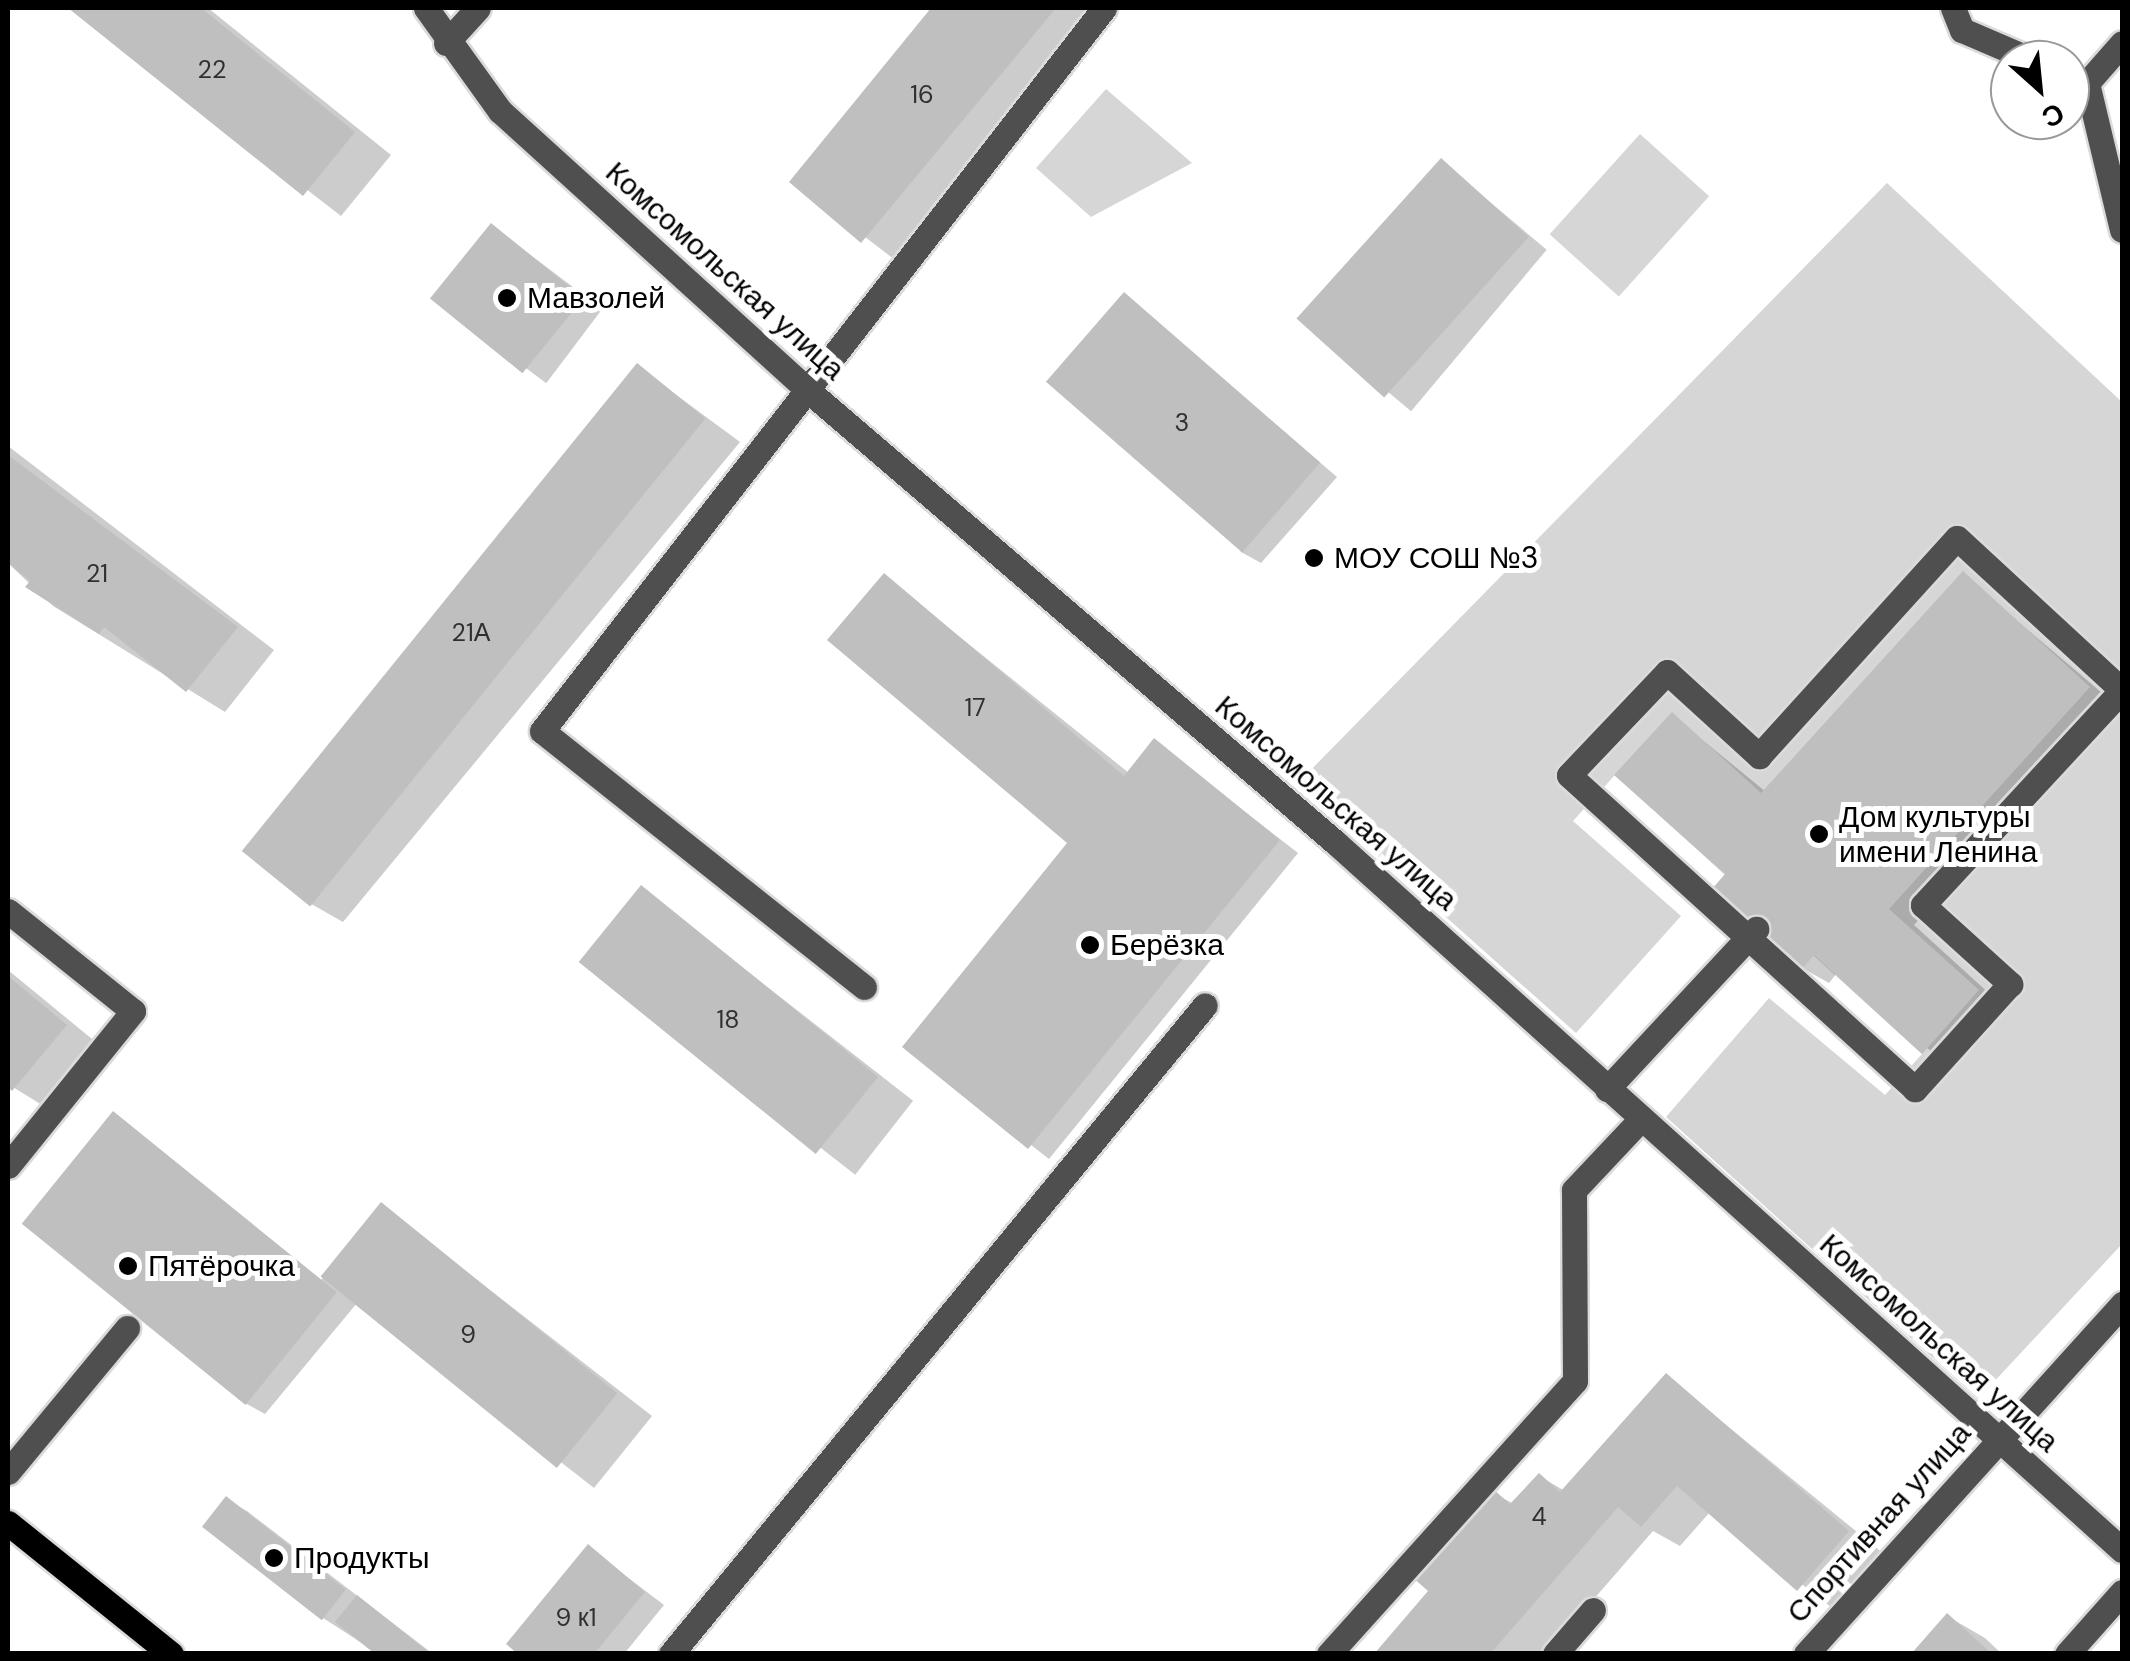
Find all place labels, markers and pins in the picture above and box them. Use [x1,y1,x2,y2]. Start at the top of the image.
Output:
place label: Мавзолей [527,280,665,316]
marker: Мавзолей [496,287,518,309]
place label: МОУ СОШ №3 [1334,540,1538,576]
marker: МОУ СОШ №3 [1303,547,1325,569]
place label: Дом культуры имени Ленина [1839,799,2037,870]
marker: Дом культуры имени Ленина [1808,823,1830,845]
place label: Берёзка [1110,927,1224,963]
marker: Берёзка [1079,934,1101,956]
place label: Пятёрочка [148,1248,295,1284]
marker: Пятёрочка [117,1255,139,1277]
place label: Продукты [294,1540,430,1576]
marker: Продукты [263,1547,285,1569]

